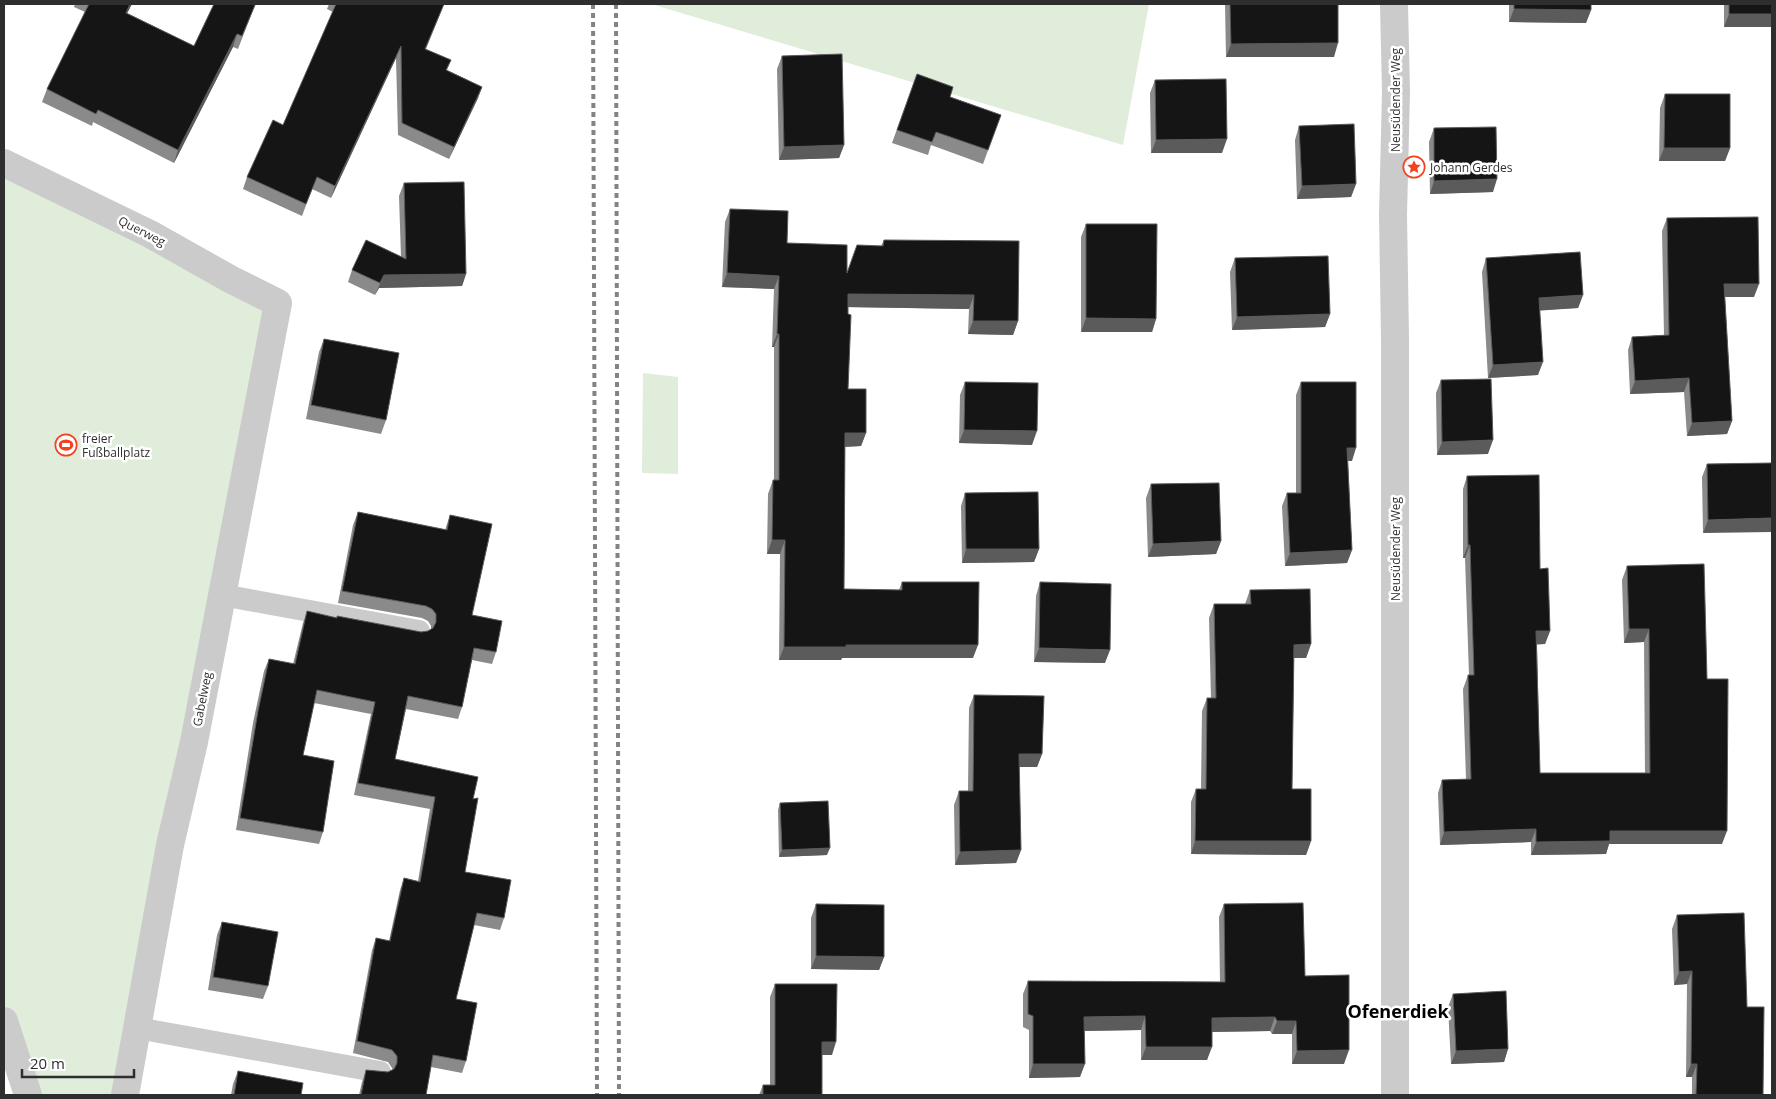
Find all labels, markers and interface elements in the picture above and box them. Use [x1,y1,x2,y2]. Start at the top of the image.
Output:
street label: Neusüdender Weg [1387,47,1404,152]
place icon: Johann Gerdes [1402,155,1426,179]
place label: Johann Gerdes [1429,159,1513,176]
street label: Querweg [115,212,169,250]
place label: freier Fußballplatz [82,430,150,461]
sports icon: freier Fußballplatz [54,433,78,457]
street label: Neusüdender Weg [1387,496,1404,601]
street label: Gabelweg [188,670,216,728]
district label: Ofenerdiek [1347,999,1449,1023]
scale bar [22,1046,135,1078]
text: 20 m [30,1053,65,1073]

